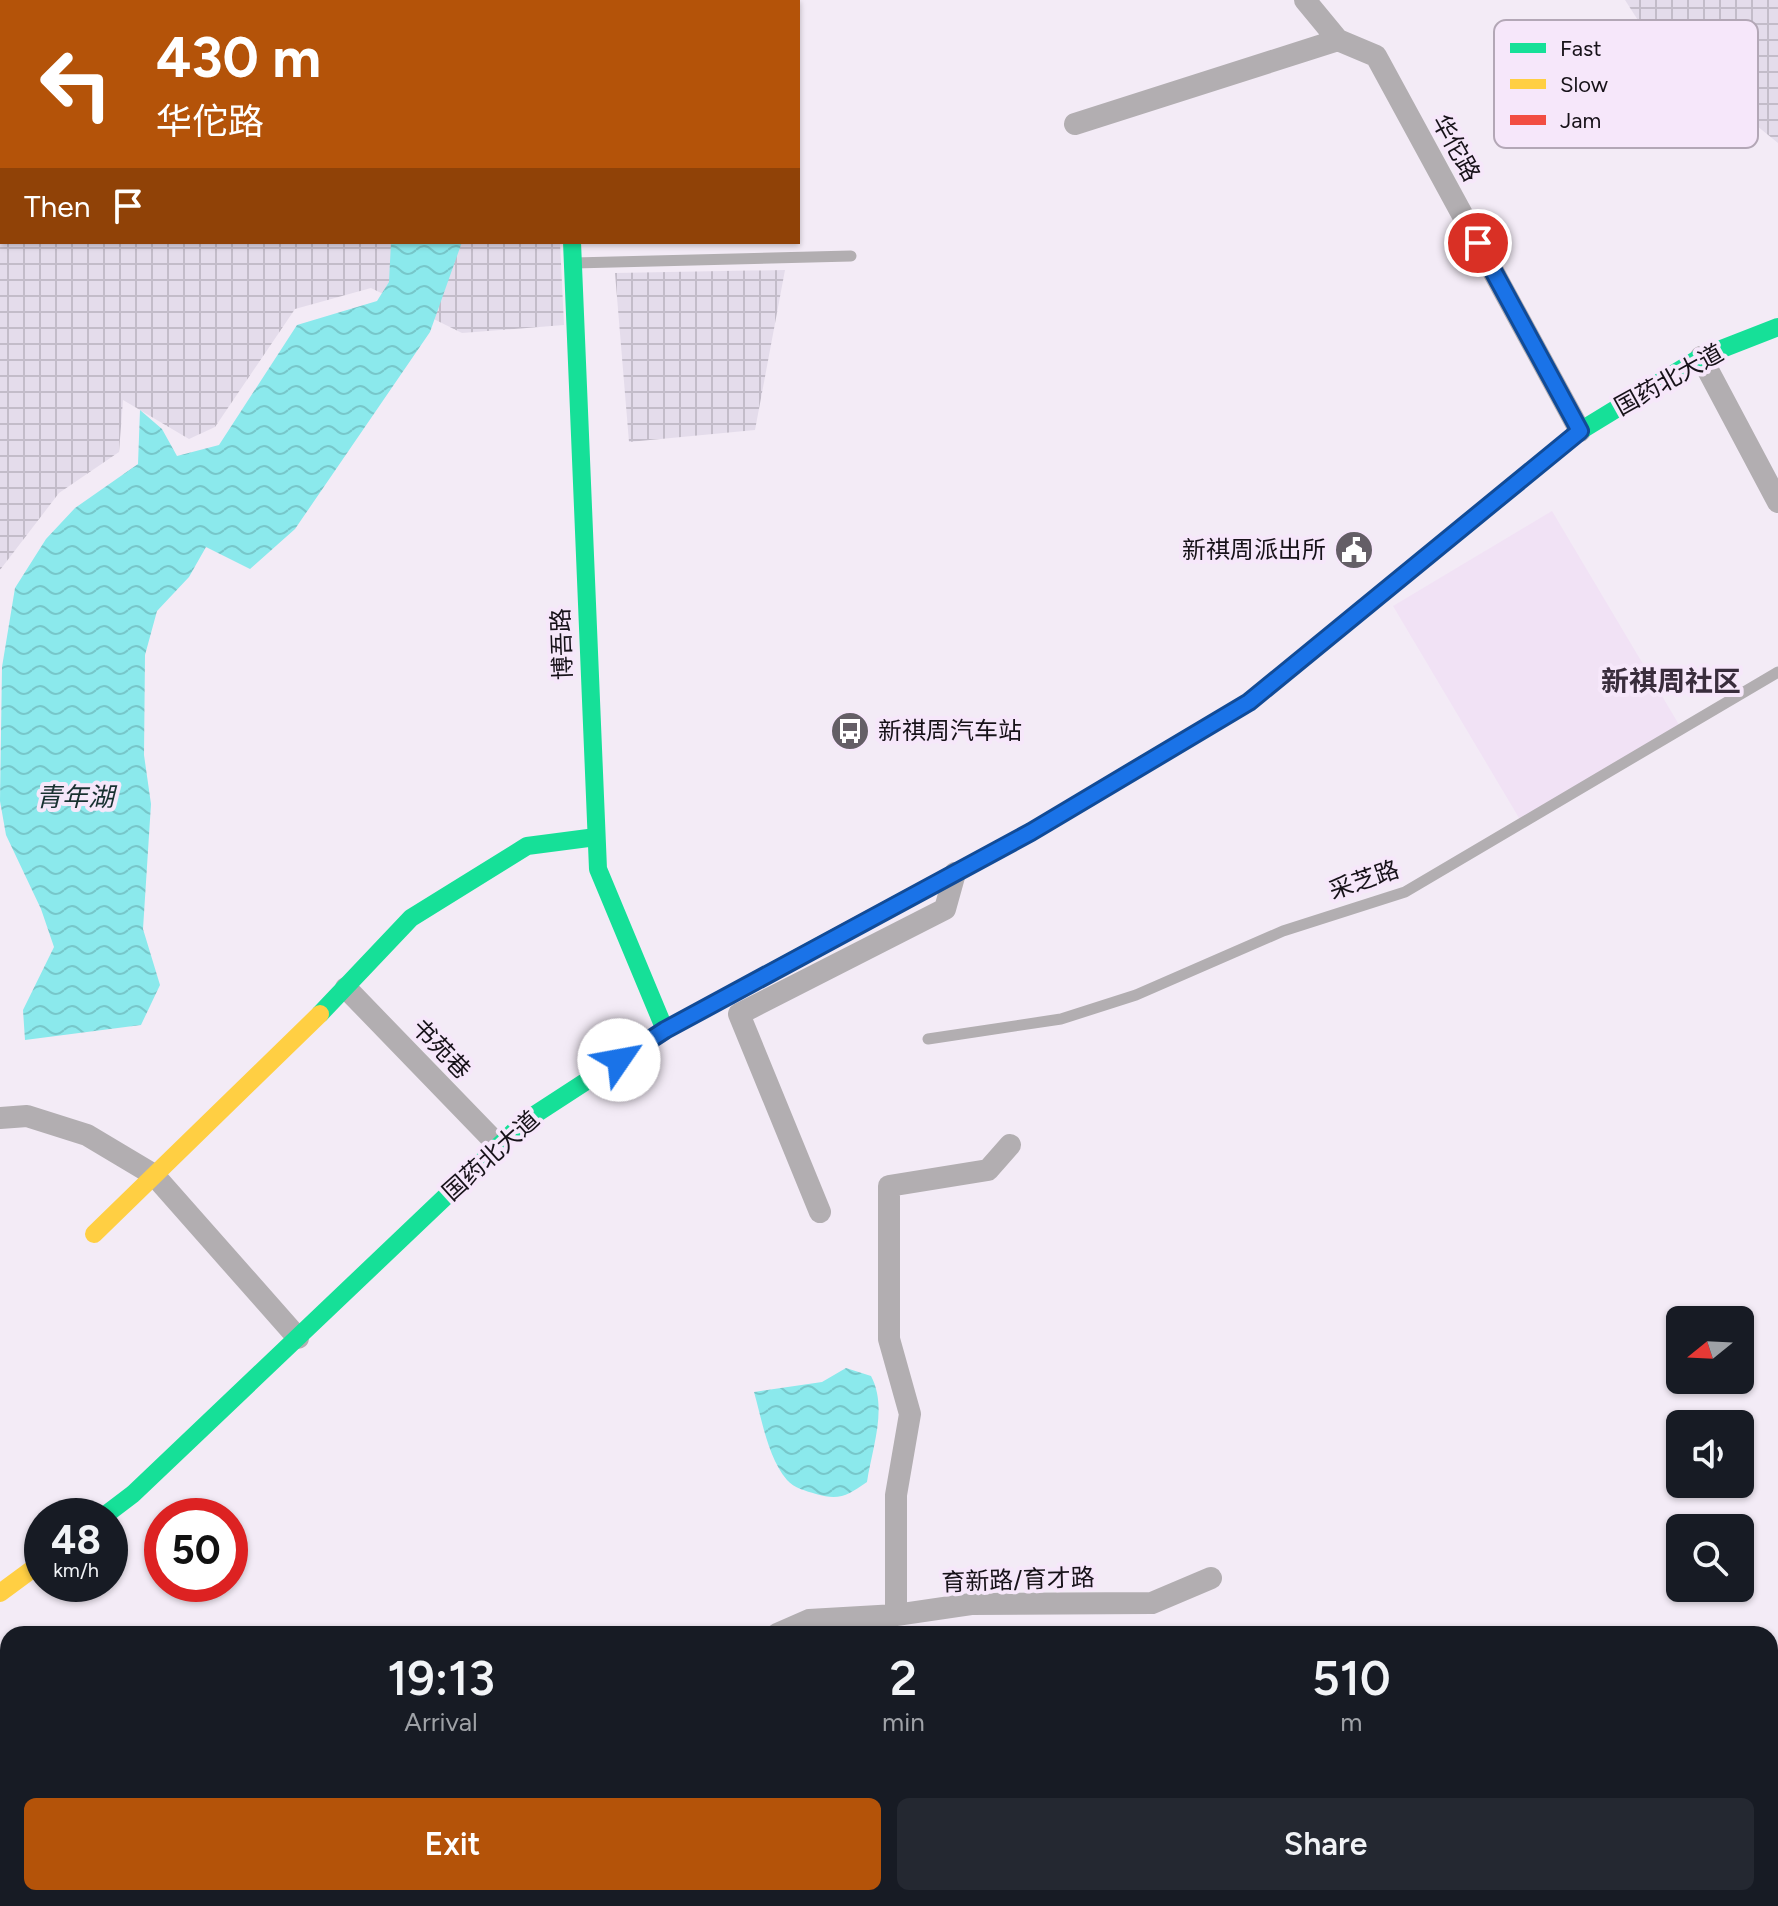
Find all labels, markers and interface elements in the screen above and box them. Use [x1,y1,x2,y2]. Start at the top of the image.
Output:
legend [1494,20,1758,148]
text: 430 m [156,24,321,91]
icon: left [24,32,128,136]
text: Fast [1560,35,1602,62]
text: Slow [1560,71,1609,98]
text: 华佗路 [156,100,264,143]
text: Jam [1560,107,1601,134]
street label: 华佗路 [1426,109,1487,186]
icon: arrive [106,184,150,228]
text: Then [24,188,90,225]
pin [1444,209,1512,277]
icon: arrive [1456,221,1500,265]
street label: 国药北大道 [1609,338,1728,421]
public building icon: 新祺周派出所 [1333,529,1375,571]
place label: 新祺周派出所 [1182,535,1326,564]
street label: 博吾路 [546,608,577,681]
district label: 新祺周社区 [1601,664,1741,698]
bus stop icon: 新祺周汽车站 [829,710,871,752]
place label: 新祺周汽车站 [878,716,1022,745]
water label: 青年湖 [36,781,118,813]
street label: 采芝路 [1325,854,1403,905]
street label: 书苑巷 [406,1013,477,1085]
position arrow [577,1018,661,1102]
street label: 国药北大道 [436,1105,545,1207]
north arrow [1666,1306,1754,1394]
map controls [1666,1306,1754,1602]
button: sound [1666,1410,1754,1498]
speed limit sign: 50 [144,1498,248,1602]
button: search [1666,1514,1754,1602]
text: 48 [51,1516,101,1564]
text: km/h [53,1558,99,1582]
street label: 育新路/育才路 [941,1562,1095,1597]
text: 19:13 [387,1649,495,1707]
text: 2 [890,1649,917,1707]
text: 510 [1312,1649,1391,1707]
text: Arrival [404,1706,478,1738]
text: min [882,1706,925,1738]
text: m [1340,1706,1362,1738]
button: Exit [24,1798,881,1890]
button: Share [897,1798,1754,1890]

